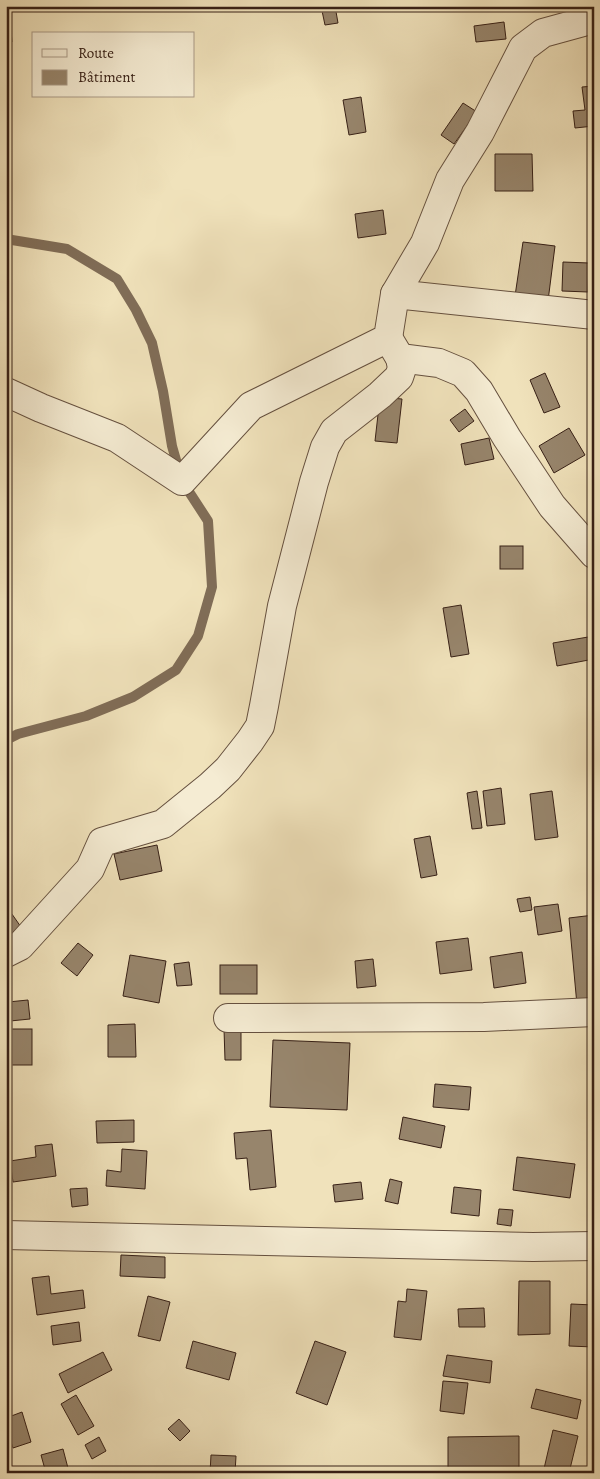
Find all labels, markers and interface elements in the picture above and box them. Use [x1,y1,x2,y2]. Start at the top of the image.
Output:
legend [32,32,195,98]
text: Route [78,43,114,63]
text: Bâtiment [78,67,136,87]

